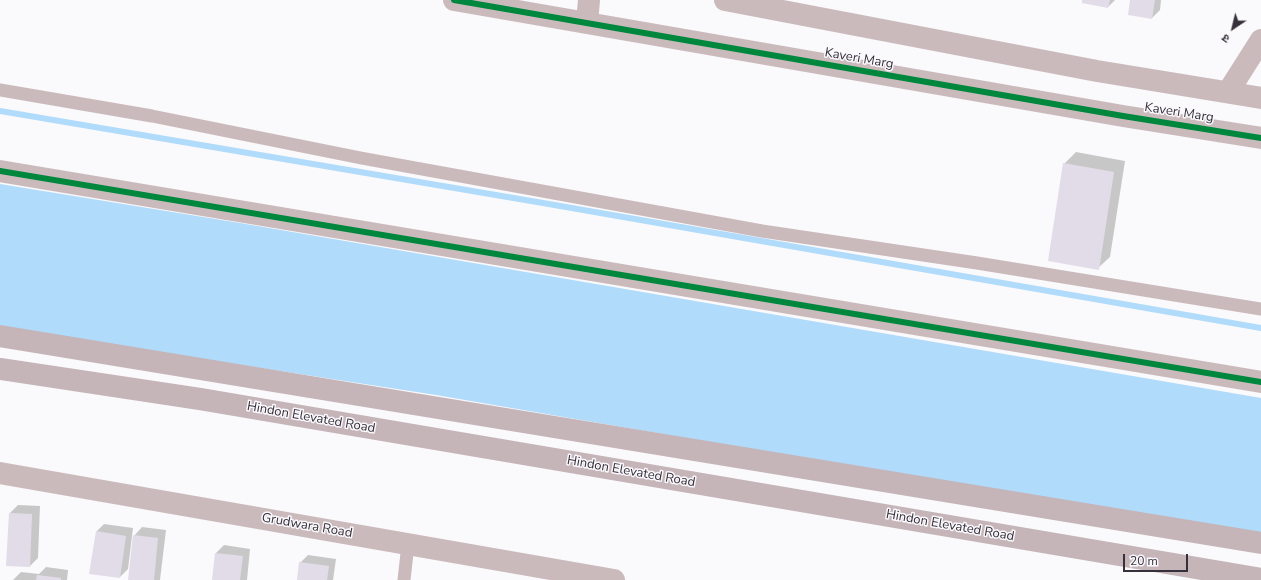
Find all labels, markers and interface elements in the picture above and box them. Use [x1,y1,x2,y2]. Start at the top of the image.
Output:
north arrow [1213,8,1253,48]
text: उ [1219,30,1233,46]
street label: Kaveri Marg [823,45,895,73]
street label: Kaveri Marg [1143,100,1215,126]
street label: Hindon Elevated Road [246,399,376,437]
street label: Hindon Elevated Road [566,453,696,491]
street label: Hindon Elevated Road [885,507,1015,545]
street label: Grudwara Road [260,510,354,542]
scale bar [1125,546,1190,572]
text: 20 m [1130,553,1158,569]

